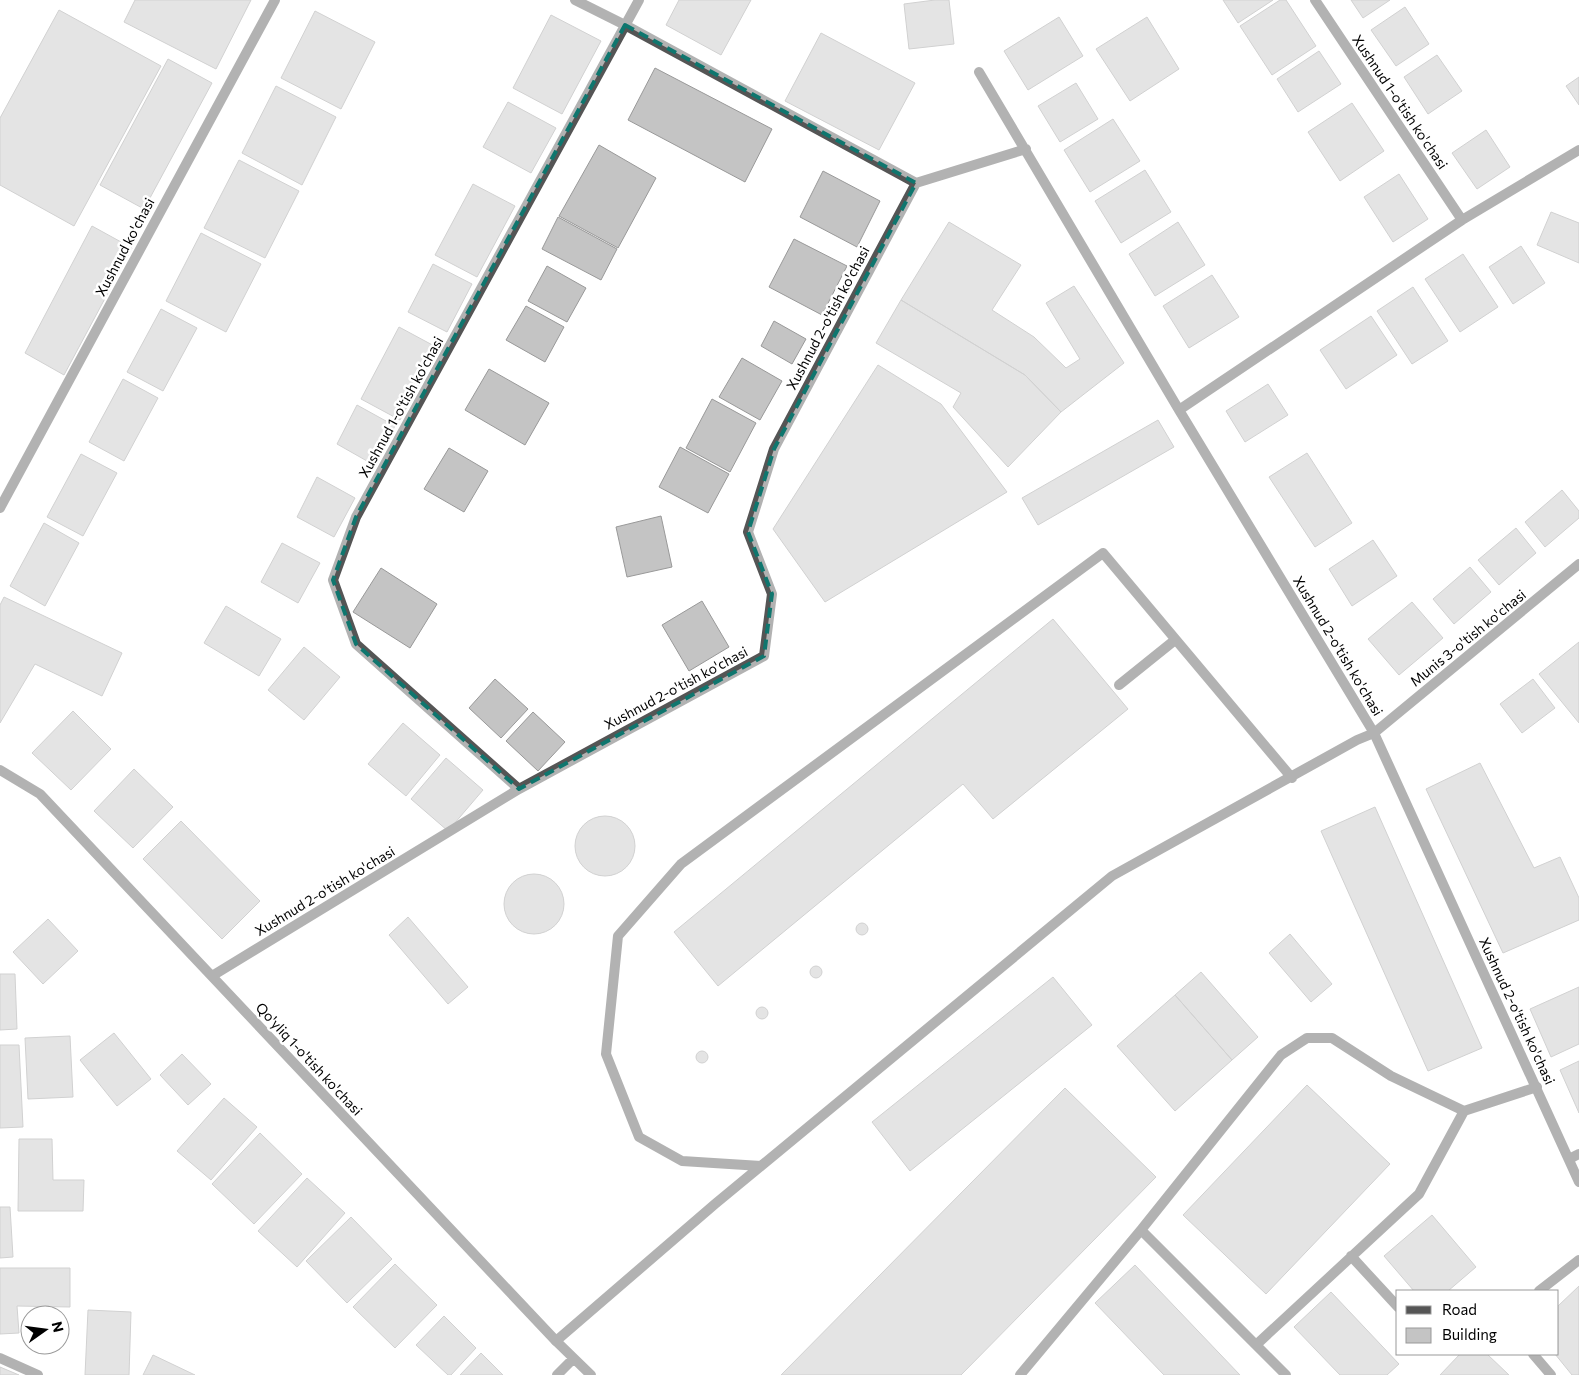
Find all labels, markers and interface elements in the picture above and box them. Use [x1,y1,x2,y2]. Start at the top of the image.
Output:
street label: Xushnud 1-o'tish ko'chasi [1349,31,1452,172]
street label: Xushnud ko'chasi [92,195,158,299]
street label: Xushnud 2-o'tish ko'chasi [782,243,873,392]
street label: Xushnud 1-o'tish ko'chasi [355,333,446,480]
street label: Xushnud 2-o'tish ko'chasi [1290,573,1387,719]
street label: Munis 3-o'tish ko'chasi [1406,586,1529,690]
street label: Xushnud 2-o'tish ko'chasi [601,642,750,733]
street label: Xushnud 2-o'tish ko'chasi [252,842,398,939]
street label: Xushnud 2-o'tish ko'chasi [1476,935,1559,1087]
street label: Qo'yliq 1-o'tish ko'chasi [253,999,366,1119]
legend [1396,1290,1559,1355]
text: Road [1442,1300,1477,1318]
north arrow [20,1305,70,1355]
text: N [49,1320,68,1334]
text: Building [1442,1325,1497,1343]

